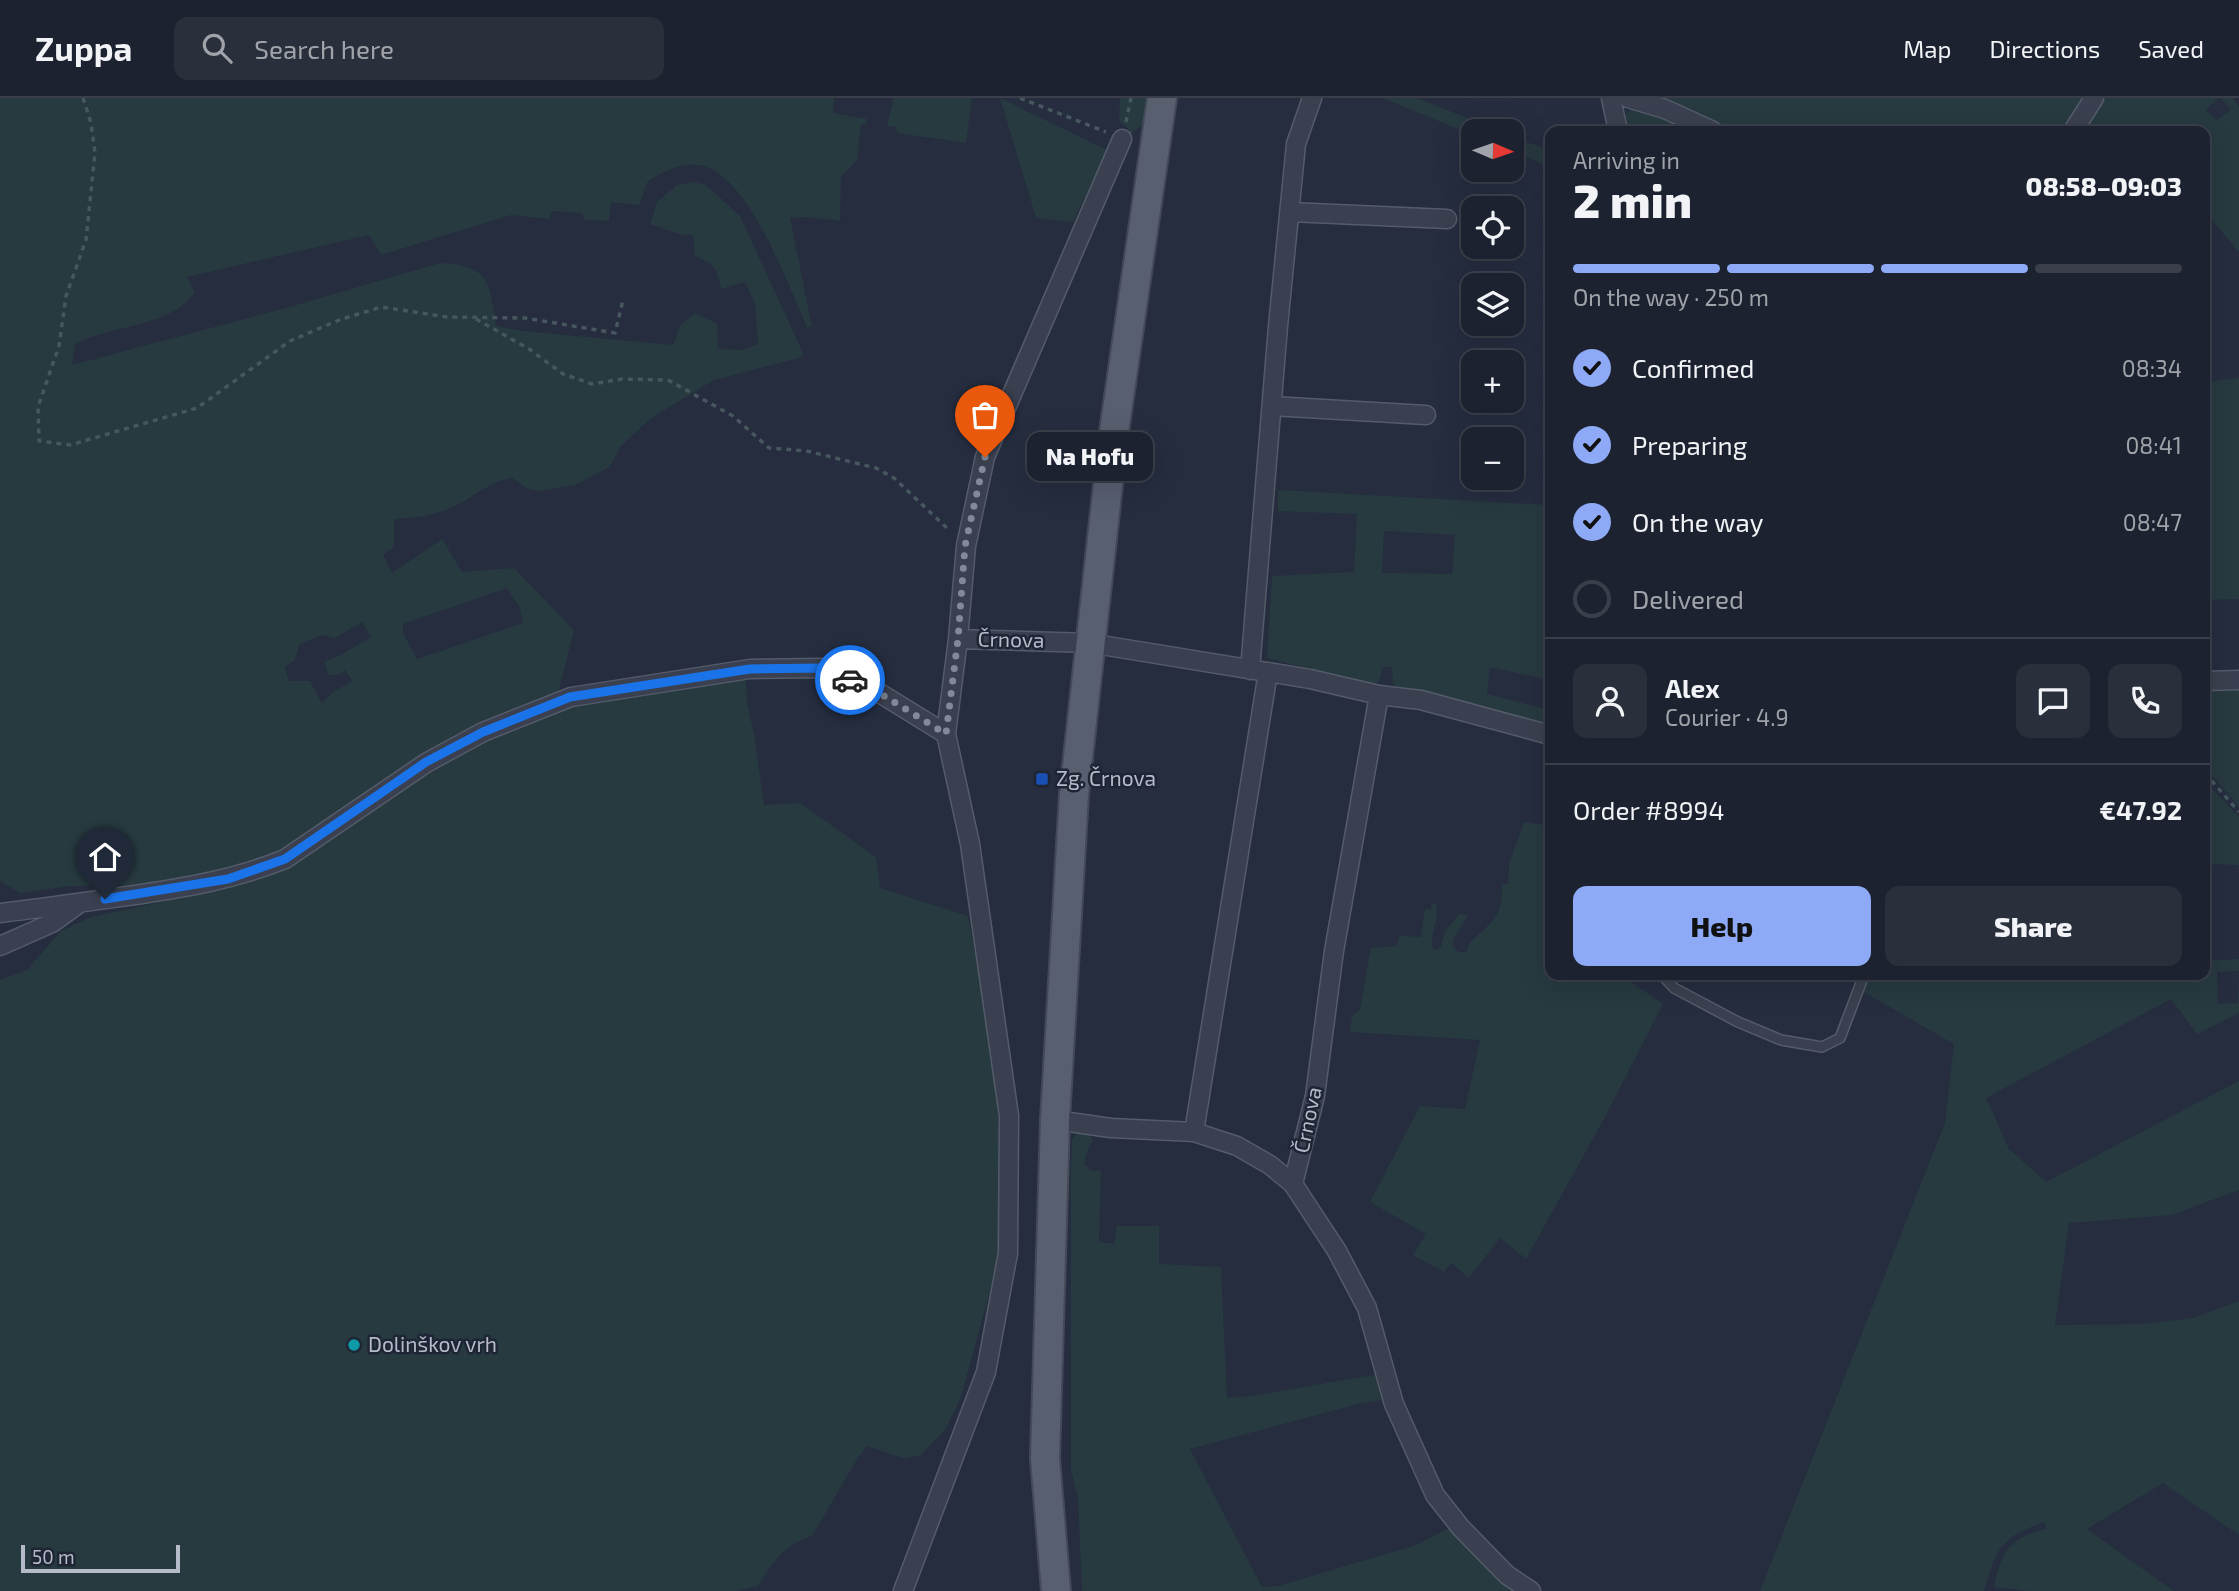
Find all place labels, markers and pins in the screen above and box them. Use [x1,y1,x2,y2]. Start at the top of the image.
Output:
pin [955,385,1015,457]
callout: Na Hofu [1027,432,1153,482]
place label: Zg. Črnova [1056,765,1156,790]
marker: Zg. Črnova [1034,771,1050,787]
pin [75,827,135,899]
place label: Dolinškov vrh [368,1331,497,1356]
marker: Dolinškov vrh [346,1337,362,1353]

